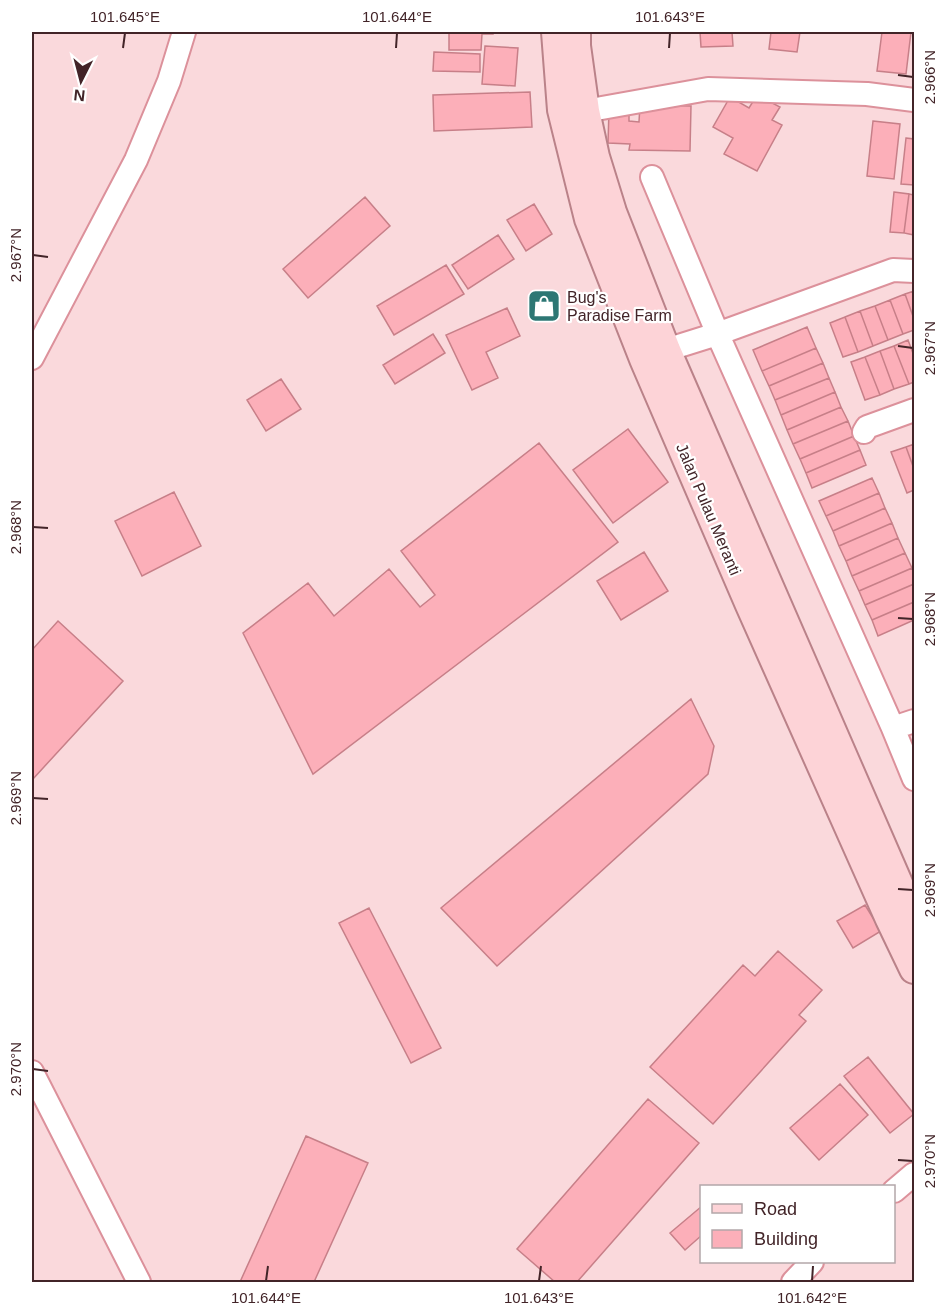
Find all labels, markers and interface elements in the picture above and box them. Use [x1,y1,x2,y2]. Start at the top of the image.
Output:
text: 101.645°E [90,8,160,25]
text: 101.644°E [362,8,432,25]
text: 101.643°E [635,8,705,25]
text: 2.966°N [921,50,938,104]
north arrow [51,51,111,111]
text: N [73,86,86,104]
text: 2.967°N [7,228,24,282]
shop icon: Bug's Paradise Farm [526,288,562,324]
place label: Bug's Paradise Farm [567,289,672,324]
text: 2.967°N [921,321,938,375]
street label: Jalan Pulau Meranti [673,441,744,578]
text: 2.968°N [7,500,24,554]
text: 2.968°N [921,592,938,646]
text: 2.969°N [7,771,24,825]
text: 2.969°N [921,863,938,917]
text: 2.970°N [7,1042,24,1096]
text: 2.970°N [921,1134,938,1188]
legend [700,1185,895,1263]
text: Road [754,1199,797,1219]
text: Building [754,1229,818,1249]
text: 101.644°E [231,1289,301,1306]
text: 101.643°E [504,1289,574,1306]
text: 101.642°E [777,1289,847,1306]

